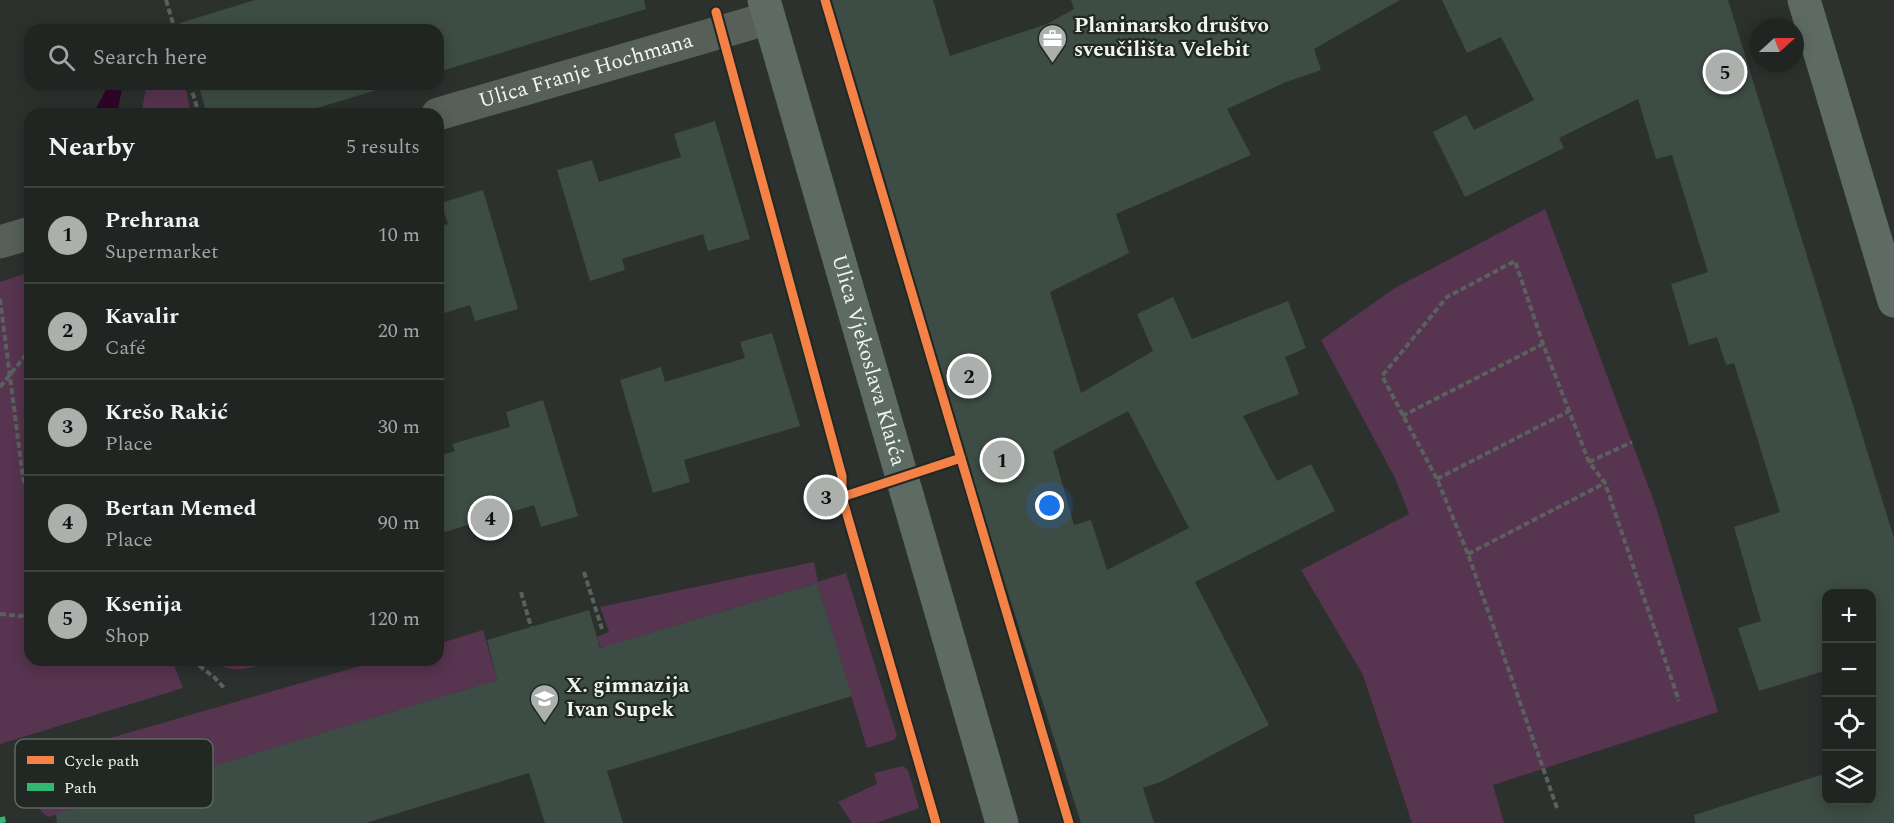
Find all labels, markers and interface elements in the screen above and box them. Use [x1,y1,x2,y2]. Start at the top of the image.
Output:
place label: Planinarsko društvo sveučilišta Velebit [1074,10,1269,66]
north arrow [1750,18,1804,72]
office icon: Planinarsko društvo sveučilišta Velebit [1037,22,1069,64]
search box [24,24,444,90]
street label: Ulica Franje Hochmana [475,25,698,117]
icon: search [45,41,78,74]
text: Search here [93,41,207,74]
pin: 5 [1706,50,1744,94]
text: Nearby [48,127,134,167]
text: 5 results [346,132,420,162]
text: Prehrana [105,204,199,237]
text: 1 [62,220,73,250]
text: 10 m [378,220,420,250]
text: Supermarket [105,237,218,267]
street label: Ulica Vjekoslava Klaića [822,251,914,471]
text: Kavalir [105,300,179,333]
text: 2 [62,316,73,346]
text: 20 m [378,316,420,346]
text: Café [105,333,146,363]
pin: 2 [950,354,988,398]
text: Krešo Rakić [105,396,228,429]
text: 3 [62,412,73,442]
text: 30 m [378,412,420,442]
text: Place [105,429,153,459]
pin: 1 [982,438,1022,482]
pin: 3 [806,474,846,520]
your location [1035,491,1064,520]
text: Bertan Memed [105,492,257,525]
pin: 4 [470,496,510,540]
text: 4 [62,508,73,538]
text: 90 m [378,508,420,538]
text: Place [105,525,153,555]
text: Ksenija [105,588,182,621]
map controls [1822,589,1876,805]
button: + [1822,589,1876,643]
text: 5 [62,604,73,634]
text: 120 m [368,604,420,634]
text: Shop [105,621,149,651]
button: − [1822,643,1876,697]
place label: X. gimnazija Ivan Supek [566,670,690,726]
school or university icon: X. gimnazija Ivan Supek [529,682,561,724]
button: locate [1822,697,1876,751]
legend [15,739,213,808]
text: Cycle path [64,749,139,773]
button: layers [1822,751,1876,805]
text: Path [64,776,97,800]

